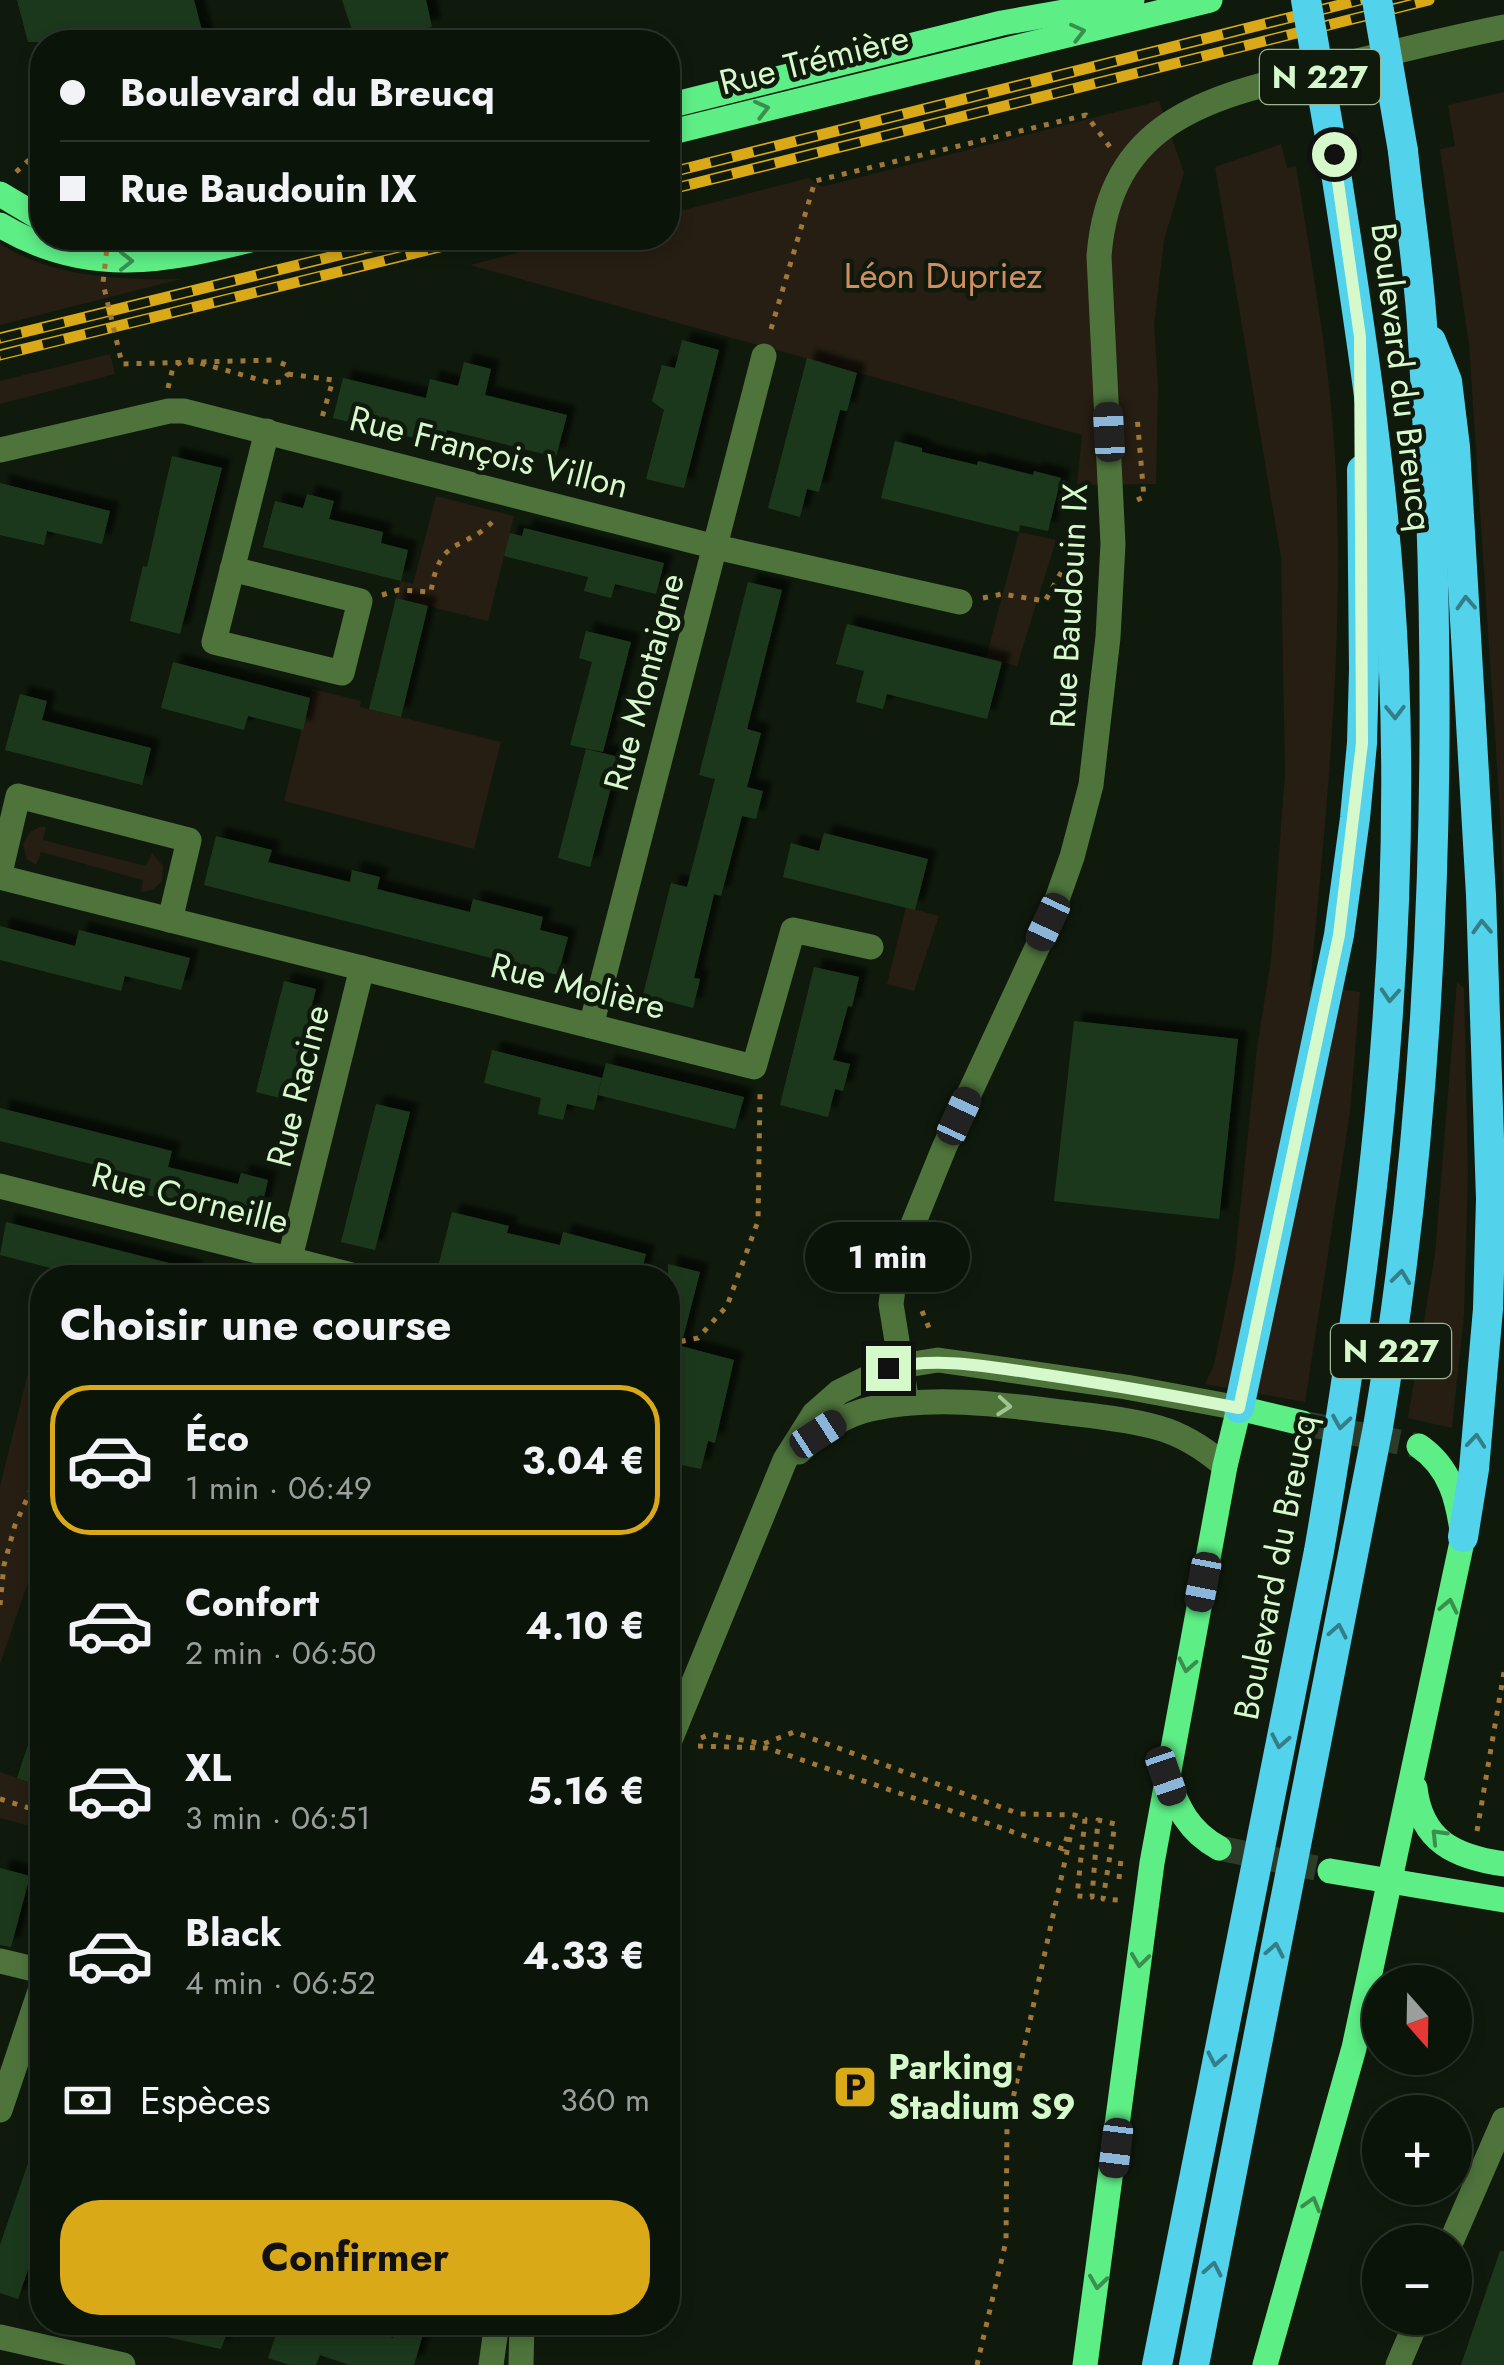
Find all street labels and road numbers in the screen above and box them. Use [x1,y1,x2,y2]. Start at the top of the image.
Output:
street label: Rue Trémière [714,12,914,108]
road number: N 227 [1260,50,1380,104]
street label: Boulevard du Breucq [1358,220,1446,534]
street label: Rue François Villon [344,393,634,511]
street label: Rue Baudouin IX [1038,482,1100,729]
street label: Rue Montaigne [591,568,697,796]
street label: Rue Molière [485,940,671,1032]
street label: Rue Racine [254,1000,342,1172]
street label: Rue Corneille [86,1149,294,1247]
road number: N 227 [1331,1324,1451,1378]
street label: Boulevard du Breucq [1221,1410,1329,1724]

